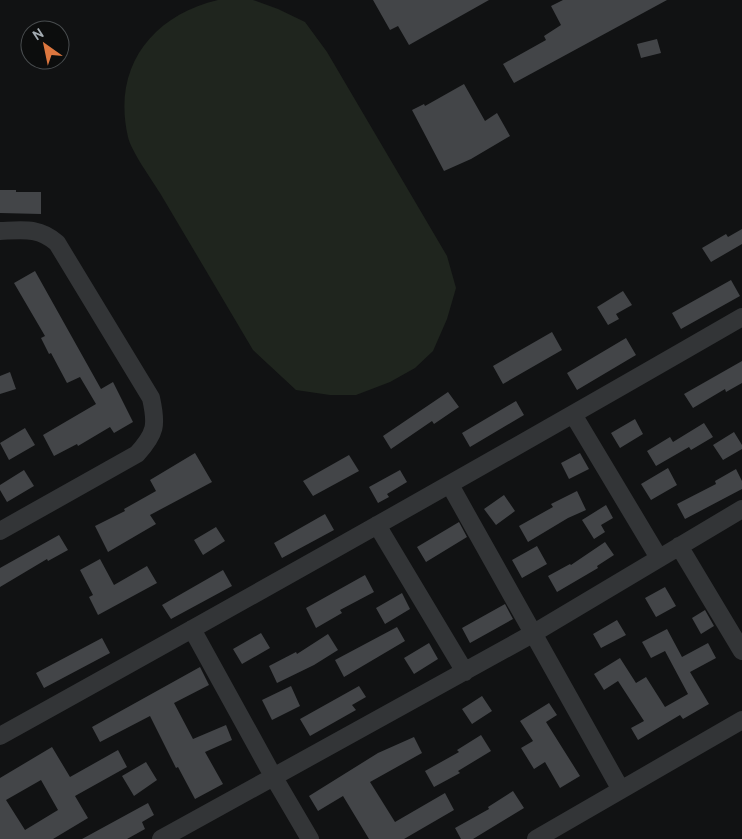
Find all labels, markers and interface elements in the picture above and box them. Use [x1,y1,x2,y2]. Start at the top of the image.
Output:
north arrow [20,20,70,70]
text: N [30,25,48,45]

